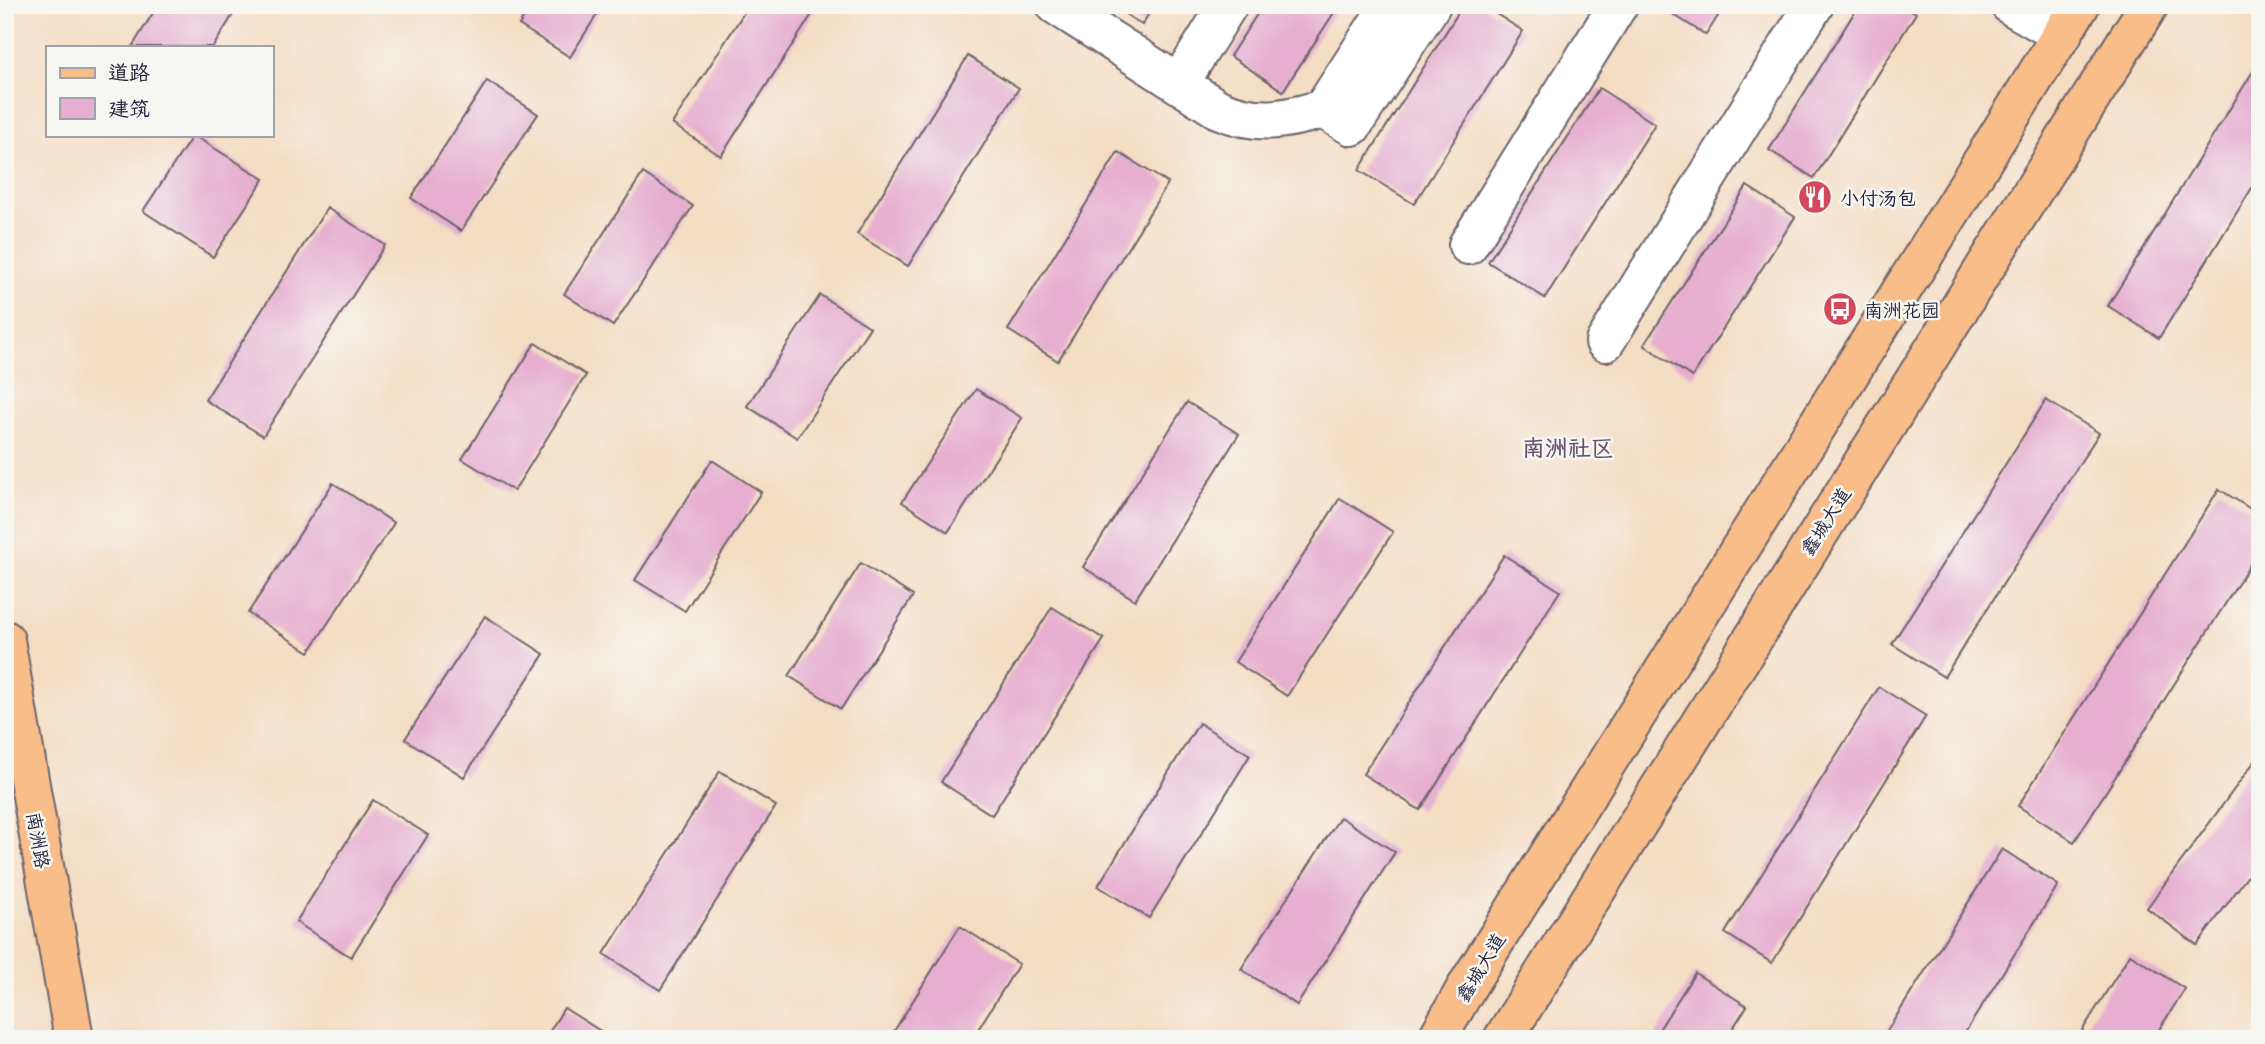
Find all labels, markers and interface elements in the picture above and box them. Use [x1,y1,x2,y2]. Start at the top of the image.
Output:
legend [46,46,273,136]
text: 道路 [108,58,150,85]
text: 建筑 [108,94,150,121]
restaurant icon: 小付汤包 [1796,178,1834,216]
place label: 小付汤包 [1840,185,1916,210]
bus stop icon: 南洲花园 [1821,290,1859,328]
place label: 南洲花园 [1864,297,1940,322]
district label: 南洲社区 [1522,432,1614,462]
street label: 鑫城大道 [1794,482,1856,560]
street label: 南洲路 [22,810,56,870]
street label: 鑫城大道 [1450,928,1510,1006]

